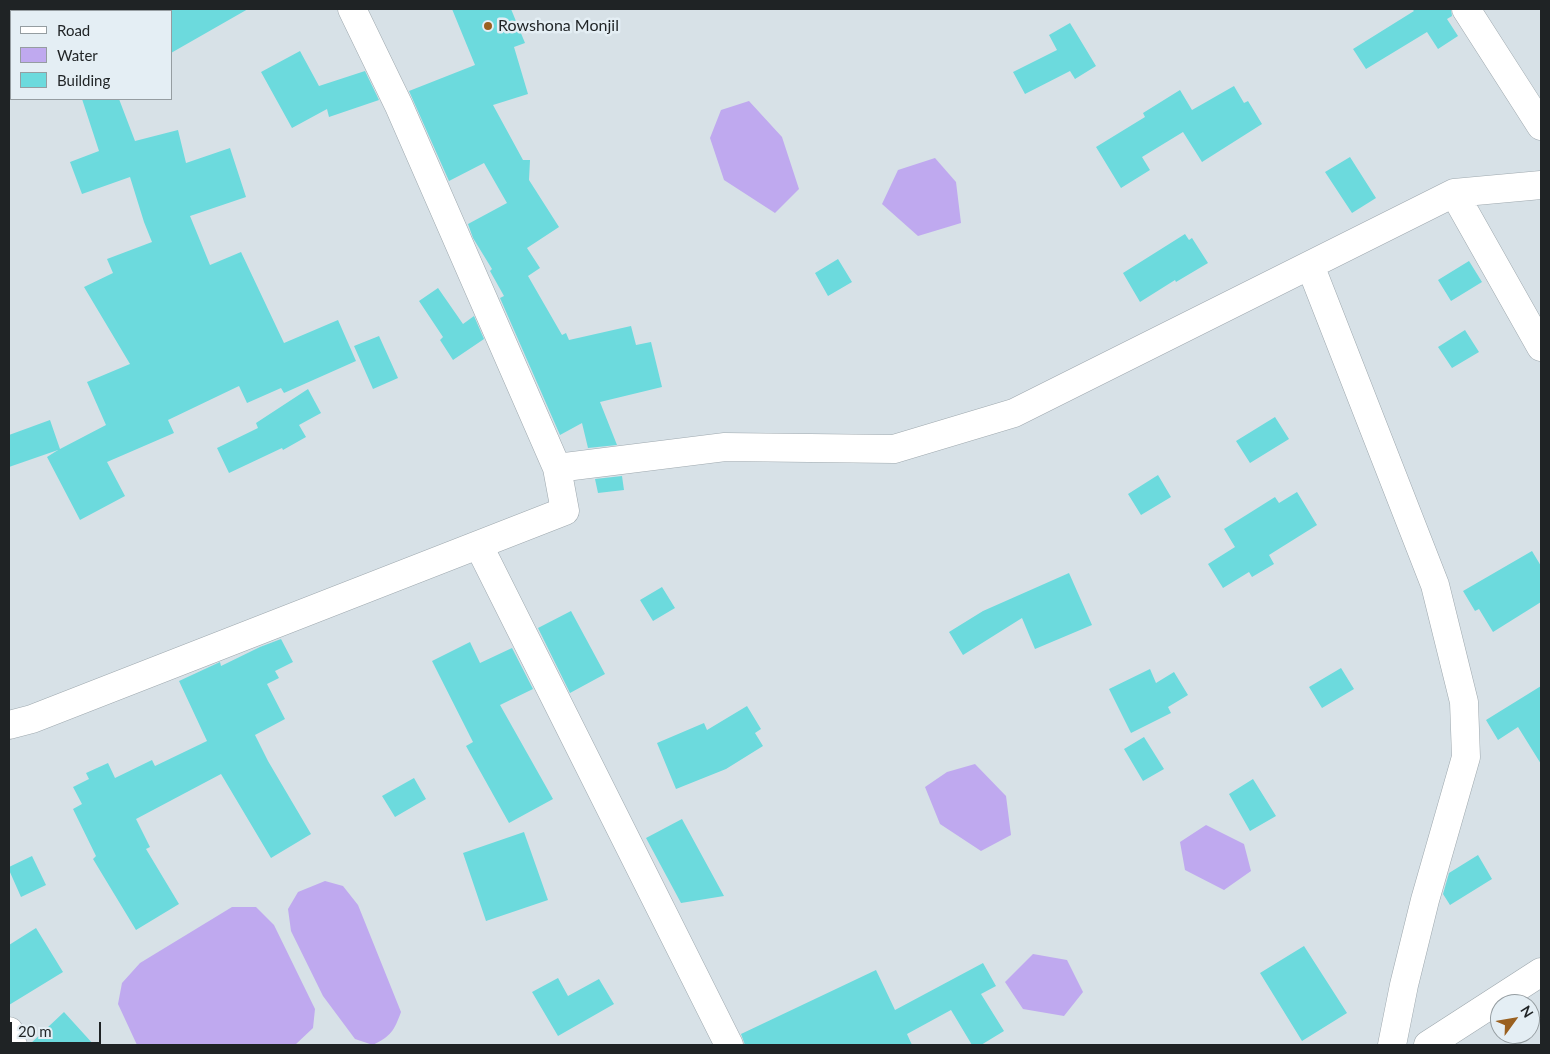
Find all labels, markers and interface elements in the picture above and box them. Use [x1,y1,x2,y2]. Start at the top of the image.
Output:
legend [10,10,172,100]
place label: Rowshona Monjil [498,16,619,36]
marker: Rowshona Monjil [482,20,494,32]
text: Road [57,21,90,39]
text: Water [57,46,98,64]
text: Building [57,71,110,89]
north arrow [1490,994,1540,1044]
text: N [1517,1002,1537,1020]
scale bar [12,1012,104,1044]
text: 20 m [18,1022,52,1040]

